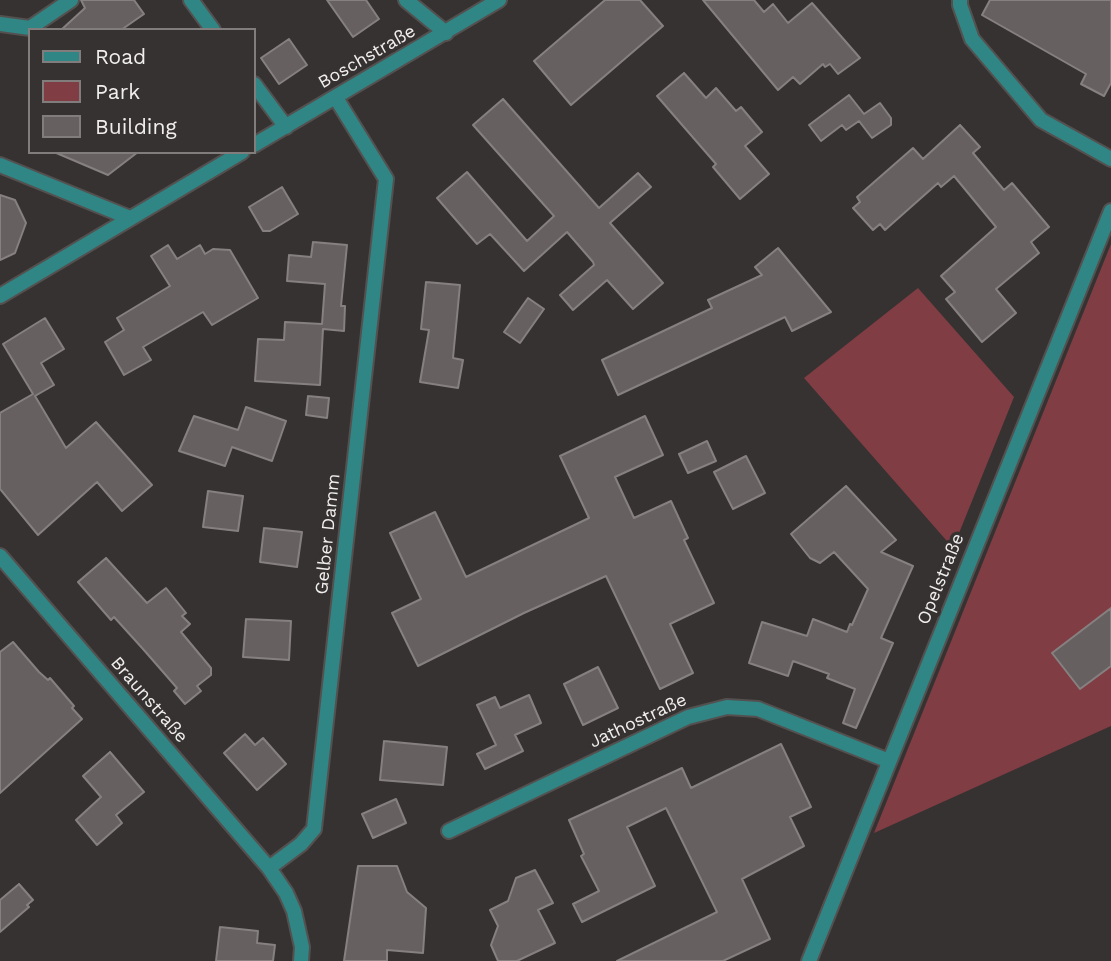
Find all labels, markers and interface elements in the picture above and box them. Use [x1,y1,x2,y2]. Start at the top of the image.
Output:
street label: Boschstraße [314,20,420,94]
legend [28,28,256,154]
text: Road [95,44,146,69]
text: Park [95,79,140,104]
text: Building [95,114,177,139]
street label: Gelber Damm [311,472,345,596]
street label: Opelstraße [913,530,969,628]
street label: Braunstraße [106,653,192,747]
street label: Jathostraße [586,689,690,753]

